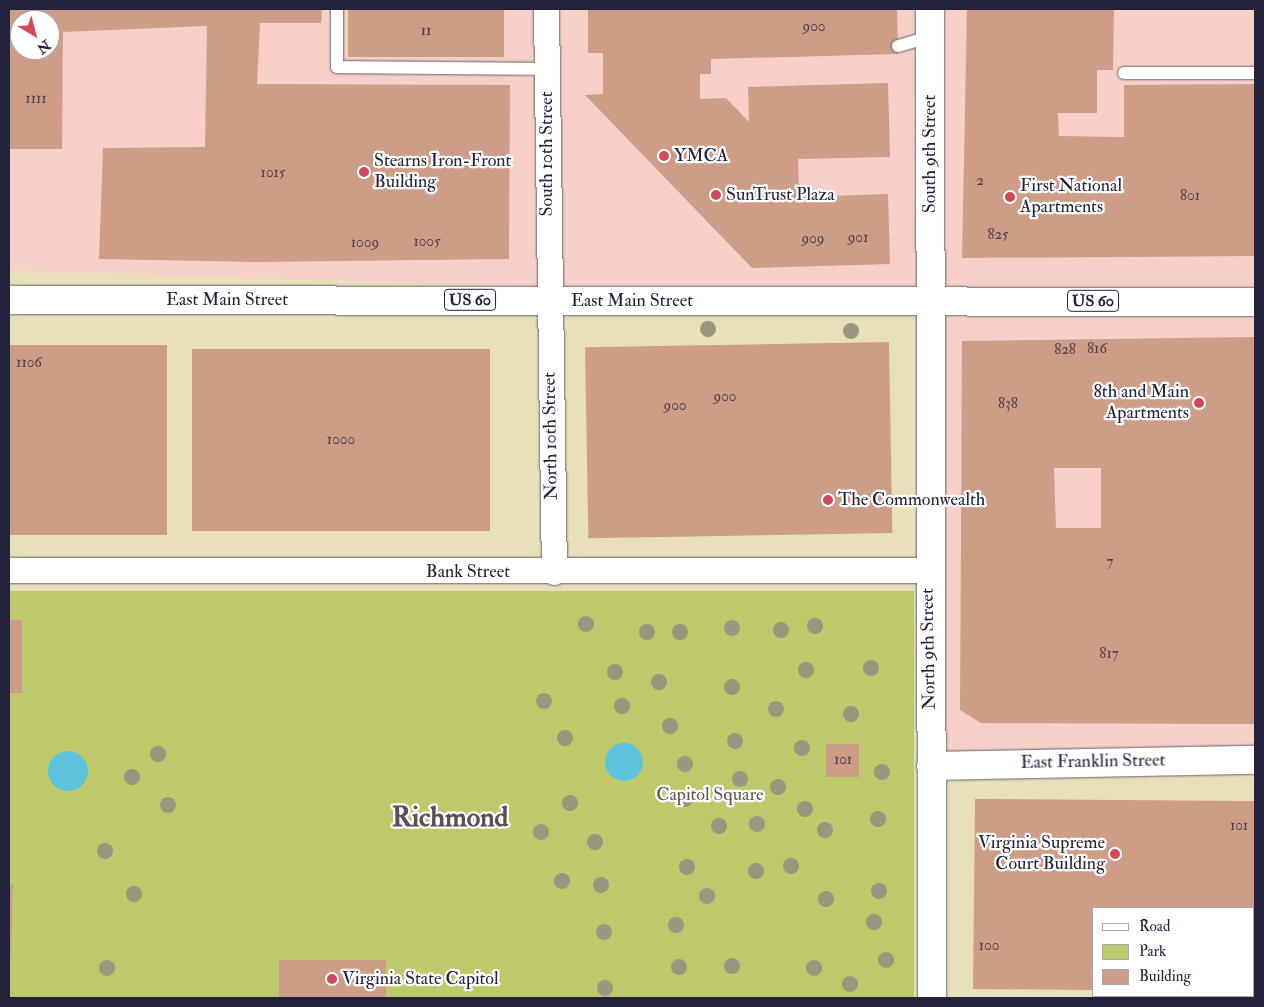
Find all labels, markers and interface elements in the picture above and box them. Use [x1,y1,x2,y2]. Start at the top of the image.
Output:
north arrow [10,10,60,60]
house number: 900 [802,18,826,36]
house number: 11 [421,22,431,40]
text: N [34,36,54,57]
house number: 1111 [25,90,47,108]
street label: South 10th Street [536,92,558,216]
street label: South 9th Street [919,95,941,213]
place label: YMCA [674,145,728,167]
marker: YMCA [658,150,670,162]
place label: Stearns Iron-Front Building [374,151,511,193]
house number: 1015 [261,164,285,182]
marker: Stearns Iron-Front Building [358,166,370,178]
house number: 2 [976,172,984,190]
place label: First National Apartments [1020,176,1122,218]
place label: SunTrust Plaza [726,184,835,206]
house number: 801 [1180,187,1200,205]
marker: SunTrust Plaza [710,189,722,201]
marker: First National Apartments [1004,191,1016,203]
house number: 825 [987,226,1009,244]
house number: 901 [848,229,868,247]
house number: 909 [801,230,825,248]
house number: 1005 [413,233,441,251]
house number: 1009 [351,234,379,252]
road number: US 60 [444,286,496,314]
road number: US 60 [1067,288,1119,314]
street label: East Main Street [166,289,288,311]
street label: East Main Street [571,290,693,312]
house number: 816 [1087,340,1107,358]
house number: 828 [1054,341,1076,359]
house number: 1106 [16,354,42,372]
street label: North 10th Street [539,372,563,500]
place label: 8th and Main Apartments [1093,382,1189,424]
house number: 900 [713,388,737,406]
house number: 838 [998,395,1018,413]
house number: 900 [663,397,687,415]
marker: 8th and Main Apartments [1193,397,1205,409]
house number: 1000 [327,431,355,449]
place label: The Commonwealth [838,489,985,511]
marker: The Commonwealth [822,494,834,506]
house number: 7 [1107,553,1113,571]
street label: Bank Street [426,561,510,583]
street label: North 9th Street [917,588,941,710]
house number: 817 [1099,645,1119,663]
street label: East Franklin Street [1020,750,1166,774]
house number: 101 [834,751,852,769]
park label: Capitol Square [656,784,764,806]
district label: Richmond [392,801,508,835]
house number: 101 [1230,817,1248,835]
place label: Virginia Supreme Court Building [978,833,1105,876]
marker: Virginia Supreme Court Building [1109,848,1121,860]
legend [1092,907,1254,997]
text: Road [1139,917,1170,936]
house number: 100 [979,937,999,955]
text: Park [1139,942,1166,961]
text: Building [1139,967,1191,986]
place label: Virginia State Capitol [342,968,499,990]
marker: Virginia State Capitol [326,973,338,985]

